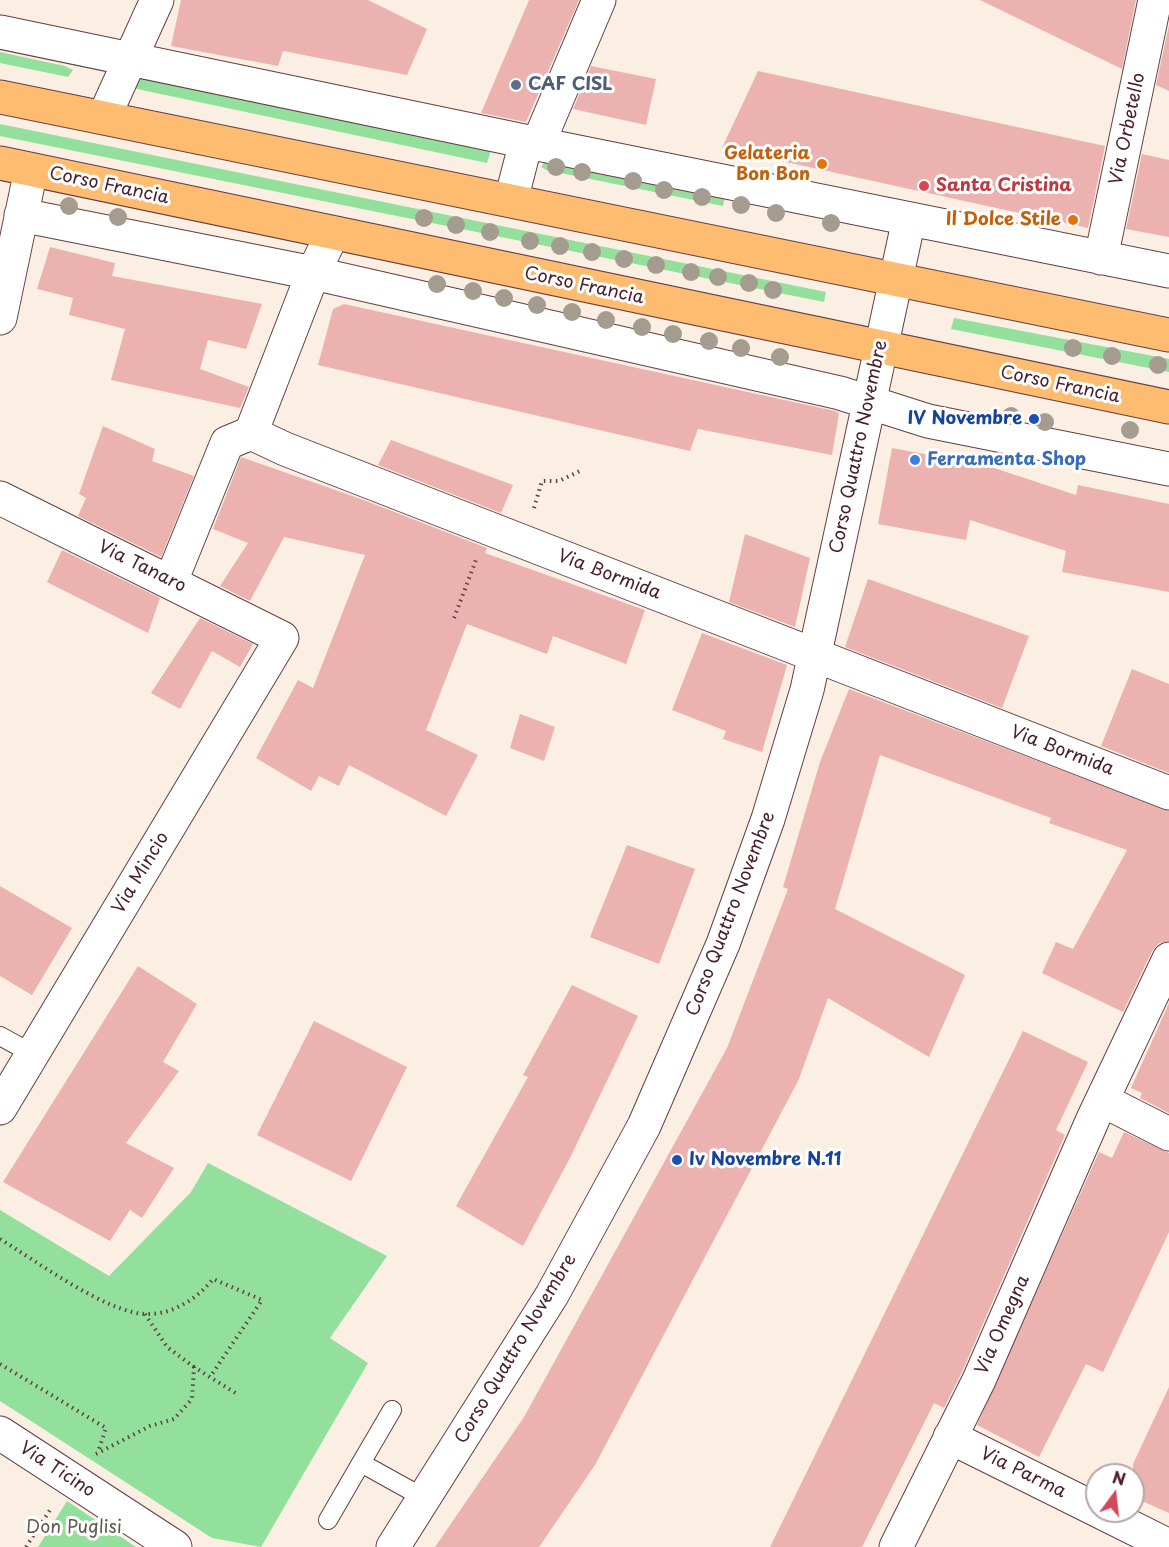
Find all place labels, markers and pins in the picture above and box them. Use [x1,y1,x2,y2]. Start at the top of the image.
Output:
place label: CAF CISL [528,74,613,96]
marker: CAF CISL [509,78,523,92]
place label: Gelateria Bon Bon [724,143,810,186]
marker: Gelateria Bon Bon [815,157,829,171]
place label: Santa Cristina [936,175,1072,197]
marker: Santa Cristina [917,179,931,193]
place label: Il Dolce Stile [946,209,1061,231]
marker: Il Dolce Stile [1066,213,1080,227]
place label: IV Novembre [907,408,1022,430]
marker: IV Novembre [1027,412,1041,426]
place label: Ferramenta Shop [927,449,1086,471]
marker: Ferramenta Shop [908,453,922,467]
place label: Iv Novembre N.11 [689,1149,841,1171]
marker: Iv Novembre N.11 [670,1153,684,1167]

